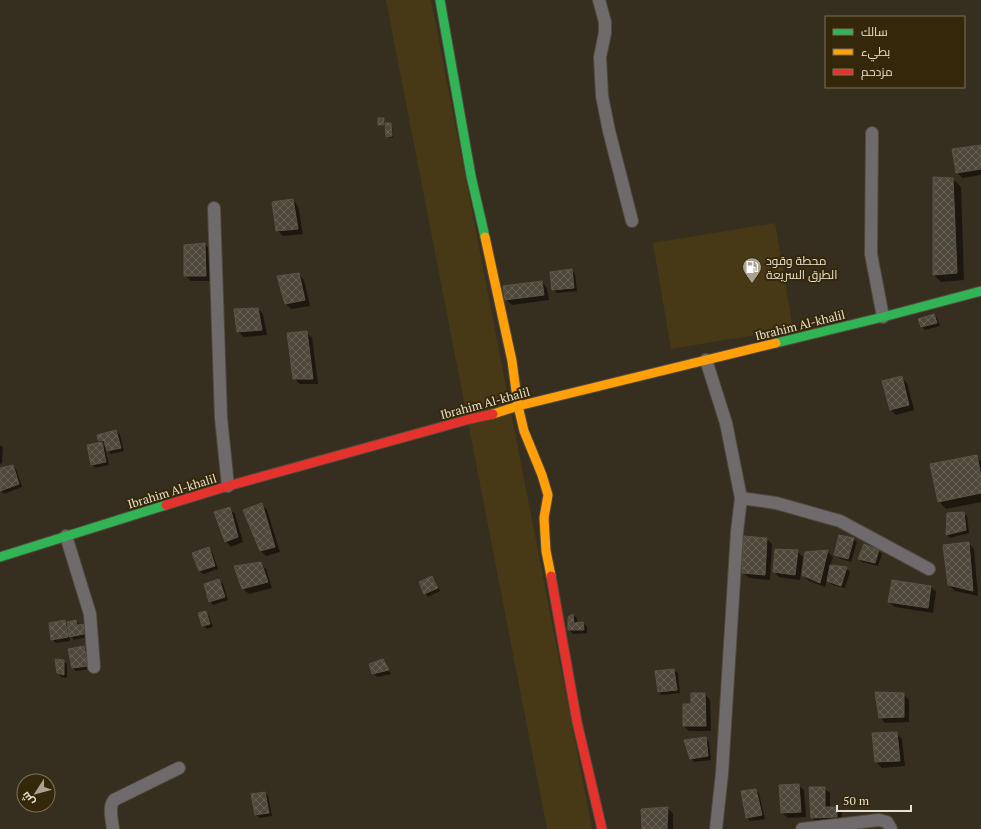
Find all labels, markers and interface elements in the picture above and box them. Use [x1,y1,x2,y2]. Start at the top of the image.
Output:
legend [825,16,965,88]
text: سالك [861,24,888,39]
text: بطيء [861,44,890,62]
text: مزدحم [861,64,893,80]
place label: محطة وقود الطرق السريعة [766,253,837,282]
fuel station icon: محطة وقود الطرق السريعة [741,256,763,284]
street label: Ibrahim Al-khalil [753,306,847,343]
street label: Ibrahim Al-khalil [439,384,532,422]
street label: Ibrahim Al-khalil [126,470,219,512]
north arrow [16,773,56,813]
scale bar [837,787,911,813]
text: ش [18,789,38,809]
text: 50 m [843,793,870,808]

